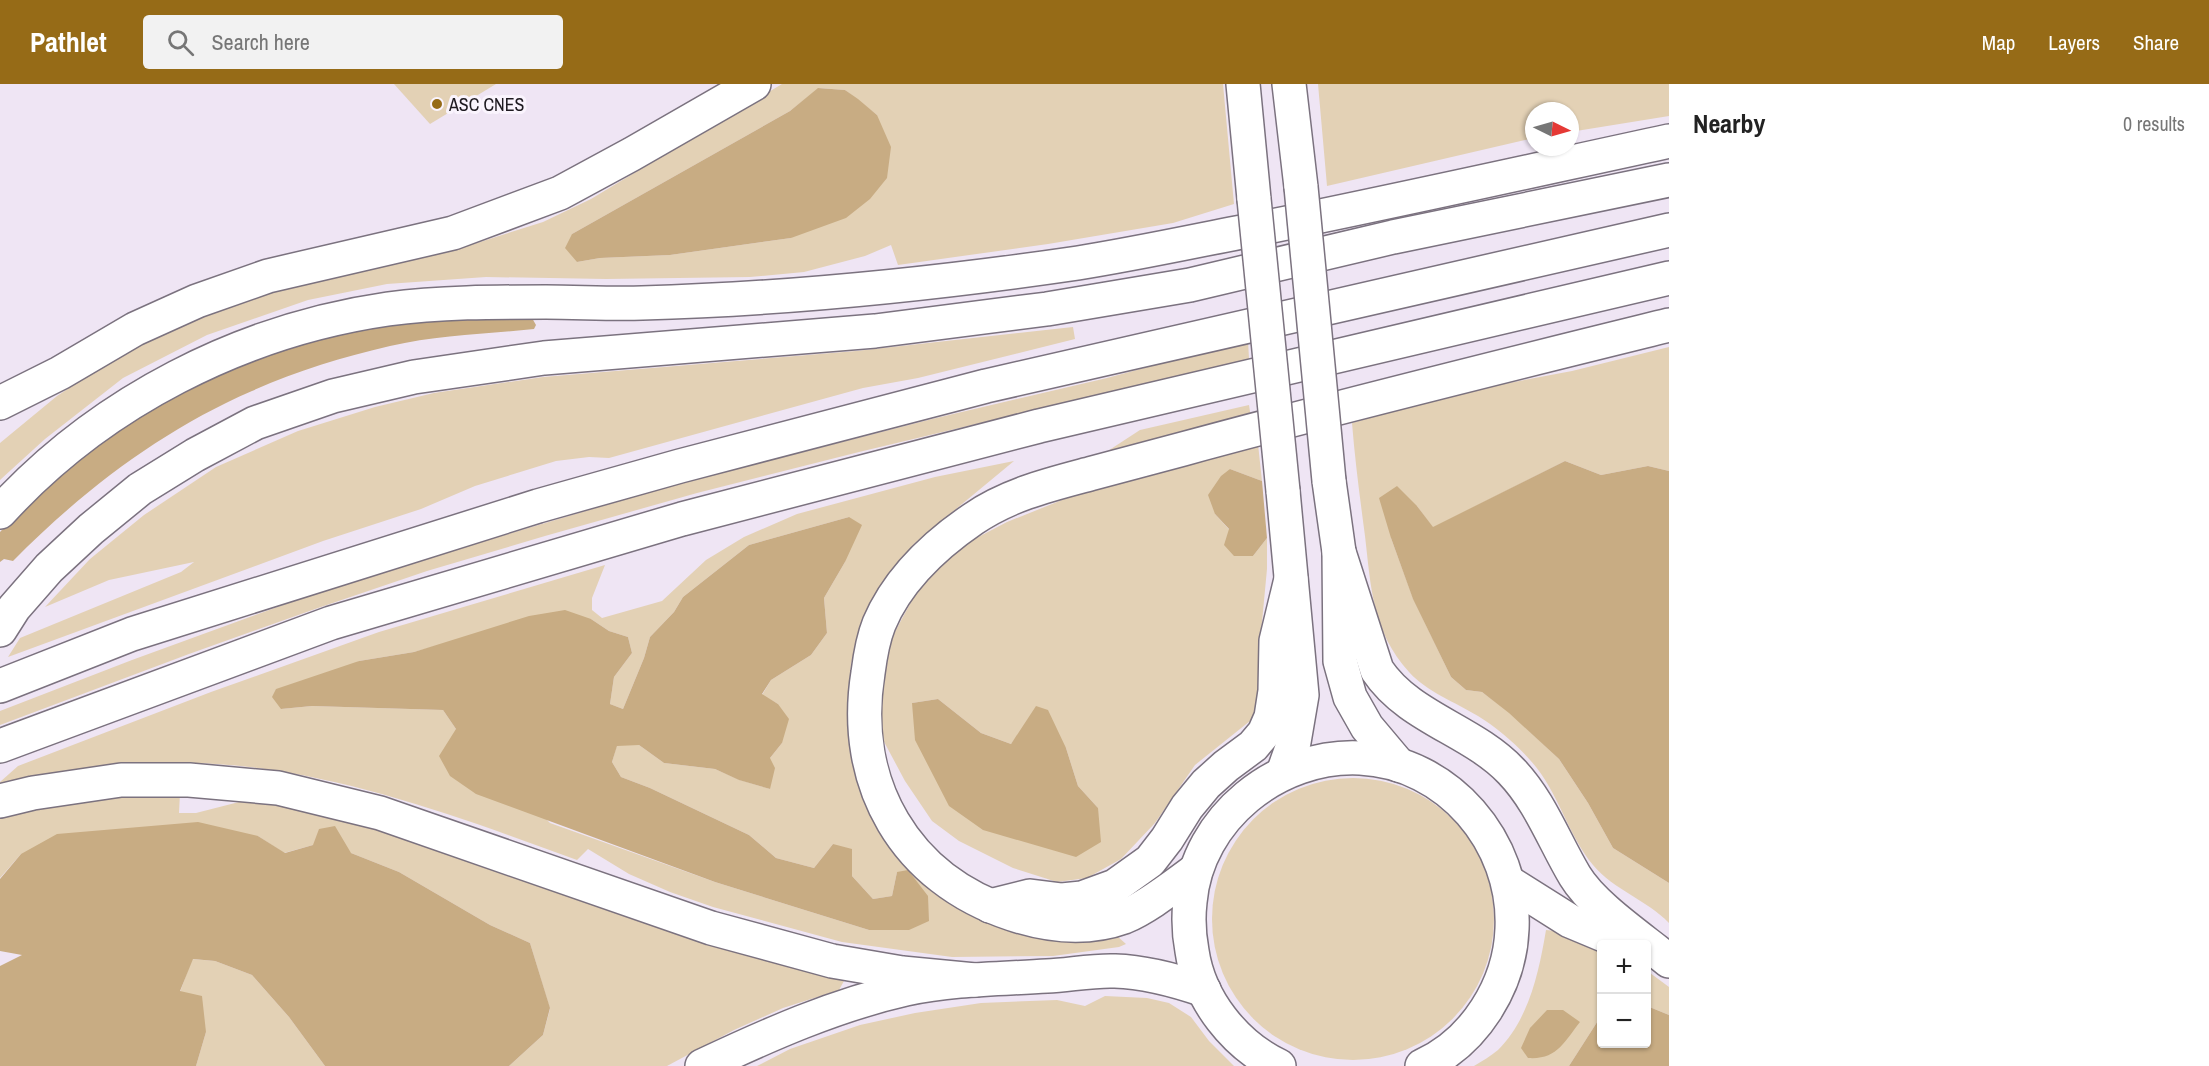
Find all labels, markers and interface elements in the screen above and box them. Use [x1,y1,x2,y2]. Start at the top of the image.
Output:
search box [143,15,563,69]
text: Pathlet [30,23,107,61]
icon: search [164,26,197,59]
text: Search here [212,27,310,57]
text: Map [1982,28,2015,57]
text: Layers [2048,28,2100,57]
text: Share [2133,28,2179,57]
place label: ASC CNES [448,92,525,117]
marker: ASC CNES [430,97,444,111]
north arrow [1525,102,1579,156]
text: Nearby [1693,106,1765,141]
text: 0 results [2123,110,2185,137]
map controls [1597,940,1651,1048]
button: + [1597,940,1651,994]
button: − [1597,994,1651,1048]

